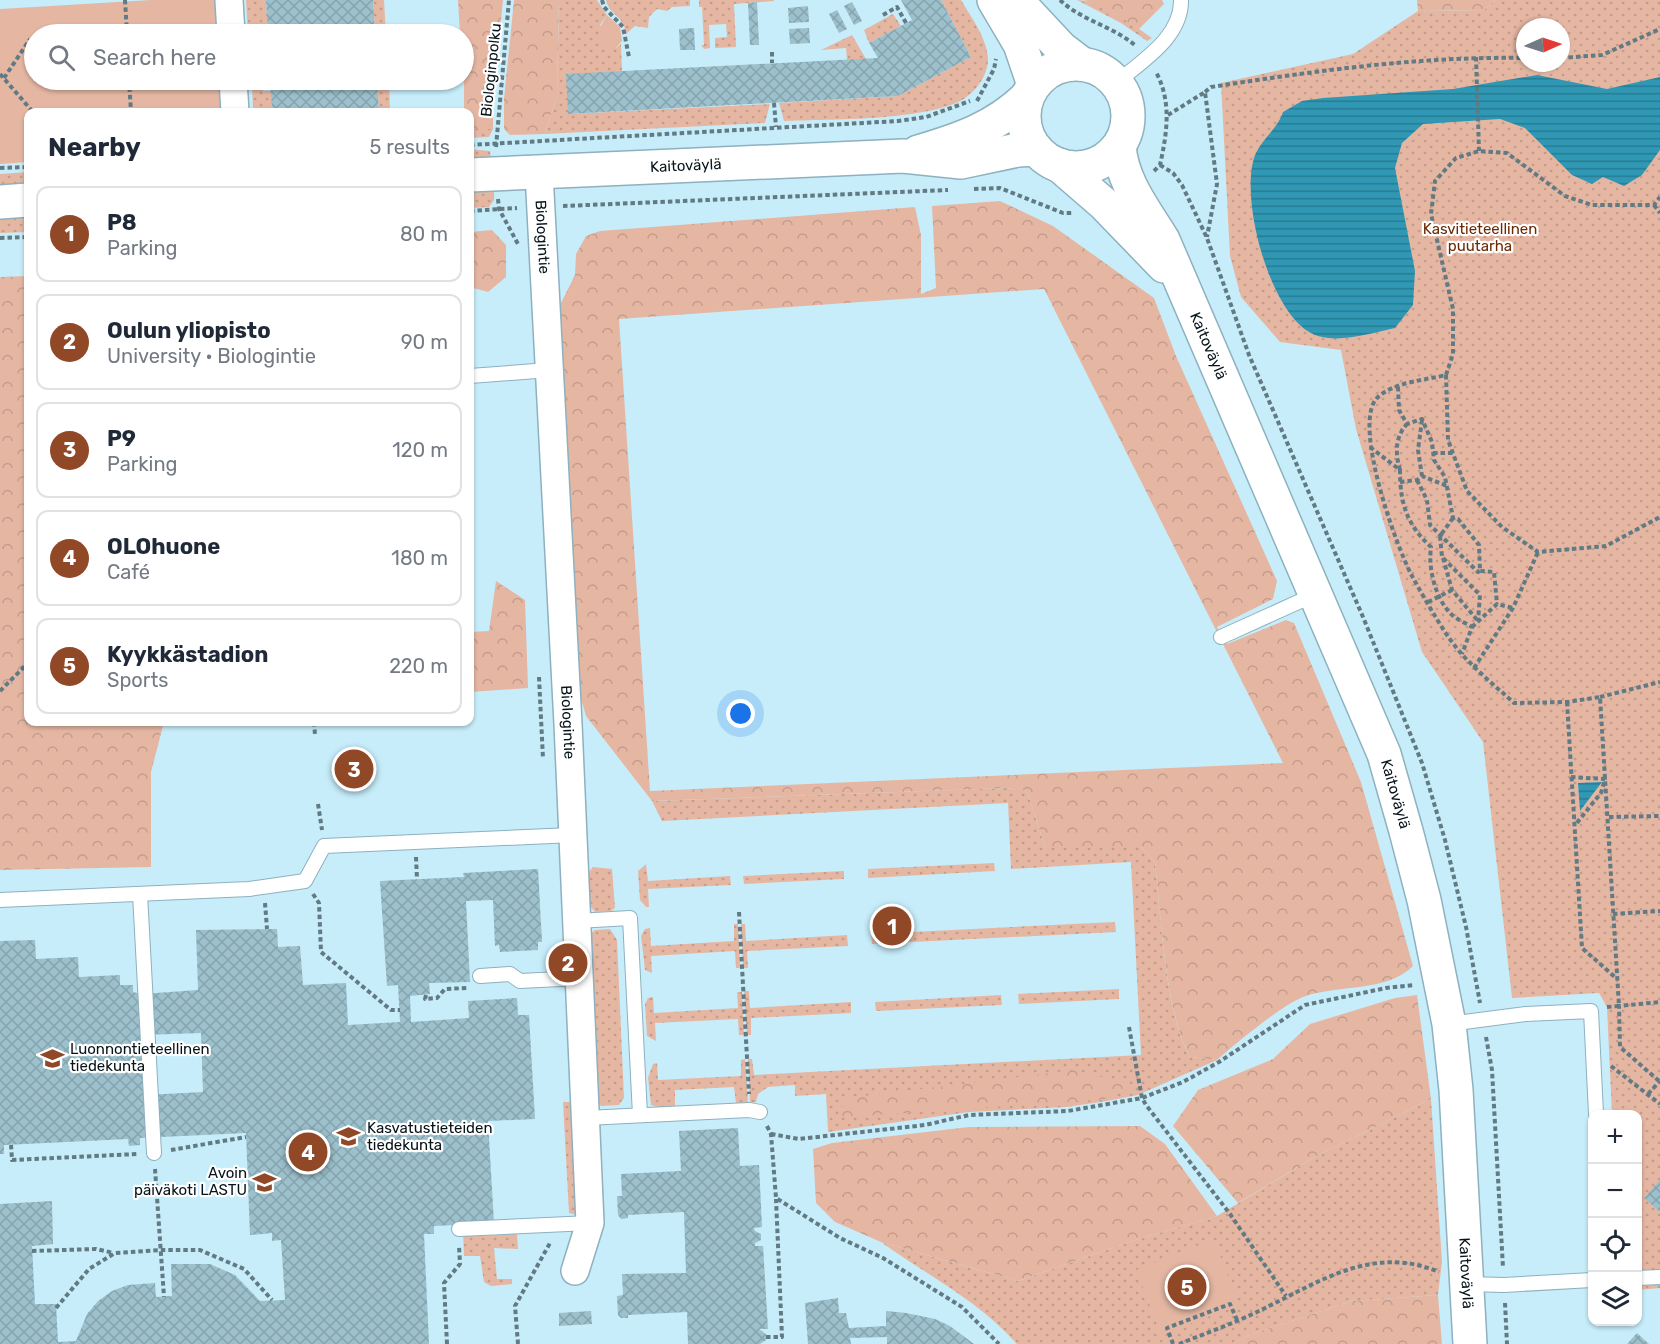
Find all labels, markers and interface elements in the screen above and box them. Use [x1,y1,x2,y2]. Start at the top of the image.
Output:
north arrow [1516,18,1570,72]
street label: Biologinpolku [477,22,505,118]
search box [24,24,474,90]
icon: search [45,41,78,74]
text: Search here [93,44,216,71]
text: Nearby [48,132,141,163]
text: 5 results [369,135,450,159]
street label: Kaitoväylä [650,155,722,176]
street label: Biologintie [531,199,553,274]
text: P8 [107,209,137,236]
park label: Kasvitieteellinen puutarha [1423,220,1537,255]
text: 1 [65,222,74,246]
text: 80 m [400,222,448,246]
text: Parking [107,236,178,260]
street label: Kaitoväylä [1186,309,1231,382]
text: Oulun yliopisto [107,317,271,344]
text: 2 [63,330,76,354]
text: 90 m [401,330,448,354]
text: University · Biologintie [107,344,316,368]
text: P9 [107,425,136,452]
text: 3 [63,438,76,462]
text: 120 m [392,438,448,462]
text: Parking [107,452,178,476]
text: OLOhuone [107,533,220,560]
text: 4 [63,546,76,570]
text: 180 m [391,546,448,570]
text: Café [107,560,150,584]
text: Kyykkästadion [107,641,268,668]
text: 5 [63,654,76,678]
text: 220 m [389,654,448,678]
text: Sports [107,668,168,692]
street label: Biologintie [557,685,579,760]
your location [726,699,755,728]
pin: 3 [334,746,374,792]
street label: Kaitoväylä [1377,757,1414,831]
pin: 1 [872,904,912,948]
pin: 2 [548,940,588,986]
place label: Luonnontieteellinen tiedekunta [70,1040,210,1075]
school or university icon: Luonnontieteellinen tiedekunta [39,1045,65,1071]
map controls [1588,1110,1642,1326]
button: + [1588,1110,1642,1164]
place label: Kasvatustieteiden tiedekunta [367,1119,492,1154]
school or university icon: Kasvatustieteiden tiedekunta [336,1124,362,1150]
pin: 4 [288,1130,328,1174]
place label: Avoin päiväkoti LASTU [134,1164,247,1199]
button: − [1588,1164,1642,1218]
school or university icon: Avoin päiväkoti LASTU [252,1169,278,1195]
button: locate [1588,1218,1642,1272]
street label: Kaitoväylä [1455,1237,1477,1309]
pin: 5 [1168,1264,1206,1310]
button: layers [1588,1272,1642,1326]

